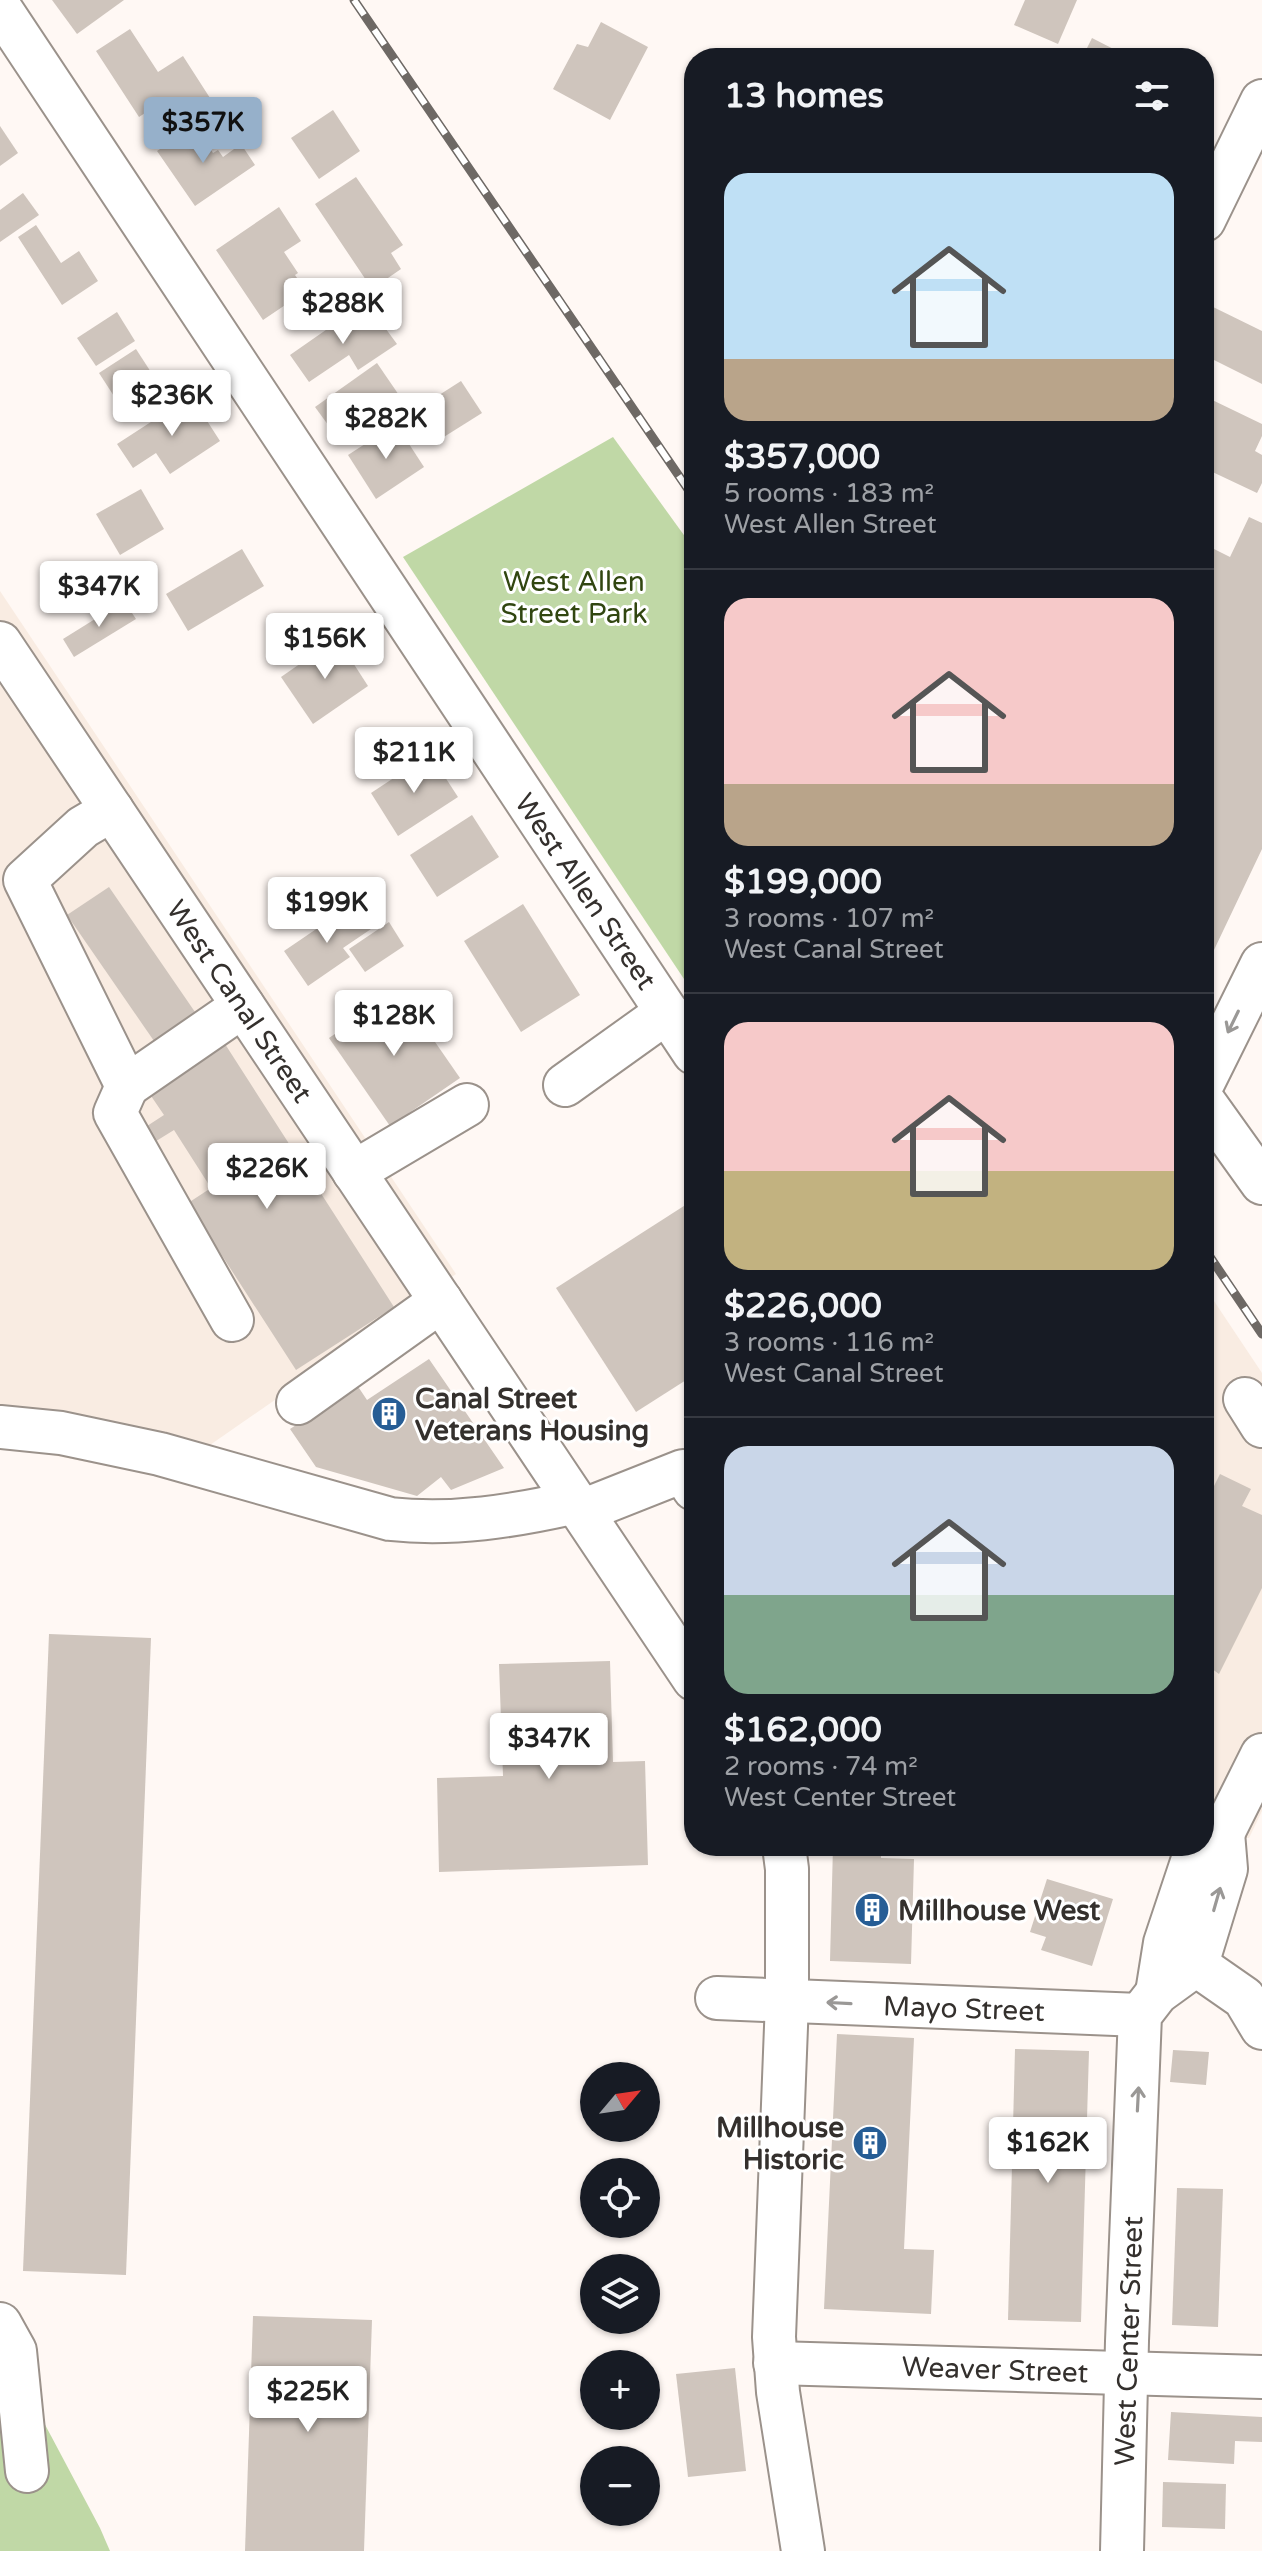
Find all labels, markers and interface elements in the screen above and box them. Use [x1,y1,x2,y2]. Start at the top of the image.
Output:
icon: filters [1130,74,1174,118]
text: 13 homes [724,76,884,117]
pin: $357K [147,97,259,165]
text: $357K [162,107,244,138]
icon: home [877,225,1021,369]
pin: $288K [287,278,399,346]
text: $288K [302,288,384,319]
pin: $236K [116,370,228,438]
text: $236K [131,380,213,411]
pin: $282K [330,393,442,461]
text: $282K [345,403,427,434]
text: $357,000 [724,437,880,478]
text: 5 rooms · 183 m² [724,478,934,509]
text: West Allen Street [724,509,937,540]
pin: $347K [43,561,155,629]
park label: West Allen Street Park [500,565,648,631]
text: $347K [58,571,140,602]
pin: $156K [269,613,381,681]
text: $156K [284,623,366,654]
icon: home [877,650,1021,794]
pin: $211K [358,727,470,795]
text: $211K [373,737,455,768]
street label: West Allen Street [507,787,663,996]
text: $199,000 [724,862,882,903]
pin: $199K [271,877,383,945]
text: $199K [286,887,368,918]
street label: West Canal Street [159,894,320,1109]
text: 3 rooms · 107 m² [724,903,934,934]
text: West Canal Street [724,934,944,965]
pin: $128K [338,990,450,1058]
text: $128K [353,1000,435,1031]
one-way arrow [1225,1010,1240,1034]
icon: home [877,1074,1021,1218]
pin: $226K [211,1143,323,1211]
text: $226K [226,1153,308,1184]
text: $226,000 [724,1286,882,1327]
text: 3 rooms · 116 m² [724,1327,934,1358]
text: West Canal Street [724,1358,944,1389]
place label: Canal Street Veterans Housing [415,1382,649,1448]
building icon: Canal Street Veterans Housing [370,1395,408,1433]
icon: home [877,1498,1021,1642]
text: $162,000 [724,1710,882,1751]
pin: $347K [493,1713,605,1781]
text: $347K [508,1723,590,1754]
text: 2 rooms · 74 m² [724,1751,918,1782]
text: West Center Street [724,1782,956,1813]
one-way arrow [1210,1887,1225,1913]
building icon: Millhouse West [853,1891,891,1929]
place label: Millhouse West [898,1894,1101,1928]
street label: Mayo Street [883,1989,1046,2029]
one-way arrow [826,1995,853,2010]
north arrow [580,2062,660,2142]
map controls [580,2062,660,2526]
one-way arrow [1130,2086,1145,2113]
place label: Millhouse Historic [716,2111,844,2177]
pin: $162K [992,2117,1104,2185]
building icon: Millhouse Historic [851,2124,889,2162]
text: $162K [1007,2127,1089,2158]
button: locate [580,2158,660,2238]
street label: West Center Street [1108,2215,1150,2467]
button: layers [580,2254,660,2334]
button: + [580,2350,660,2430]
street label: Weaver Street [901,2350,1089,2390]
pin: $225K [252,2366,364,2434]
text: $225K [267,2376,349,2407]
button: − [580,2446,660,2526]

